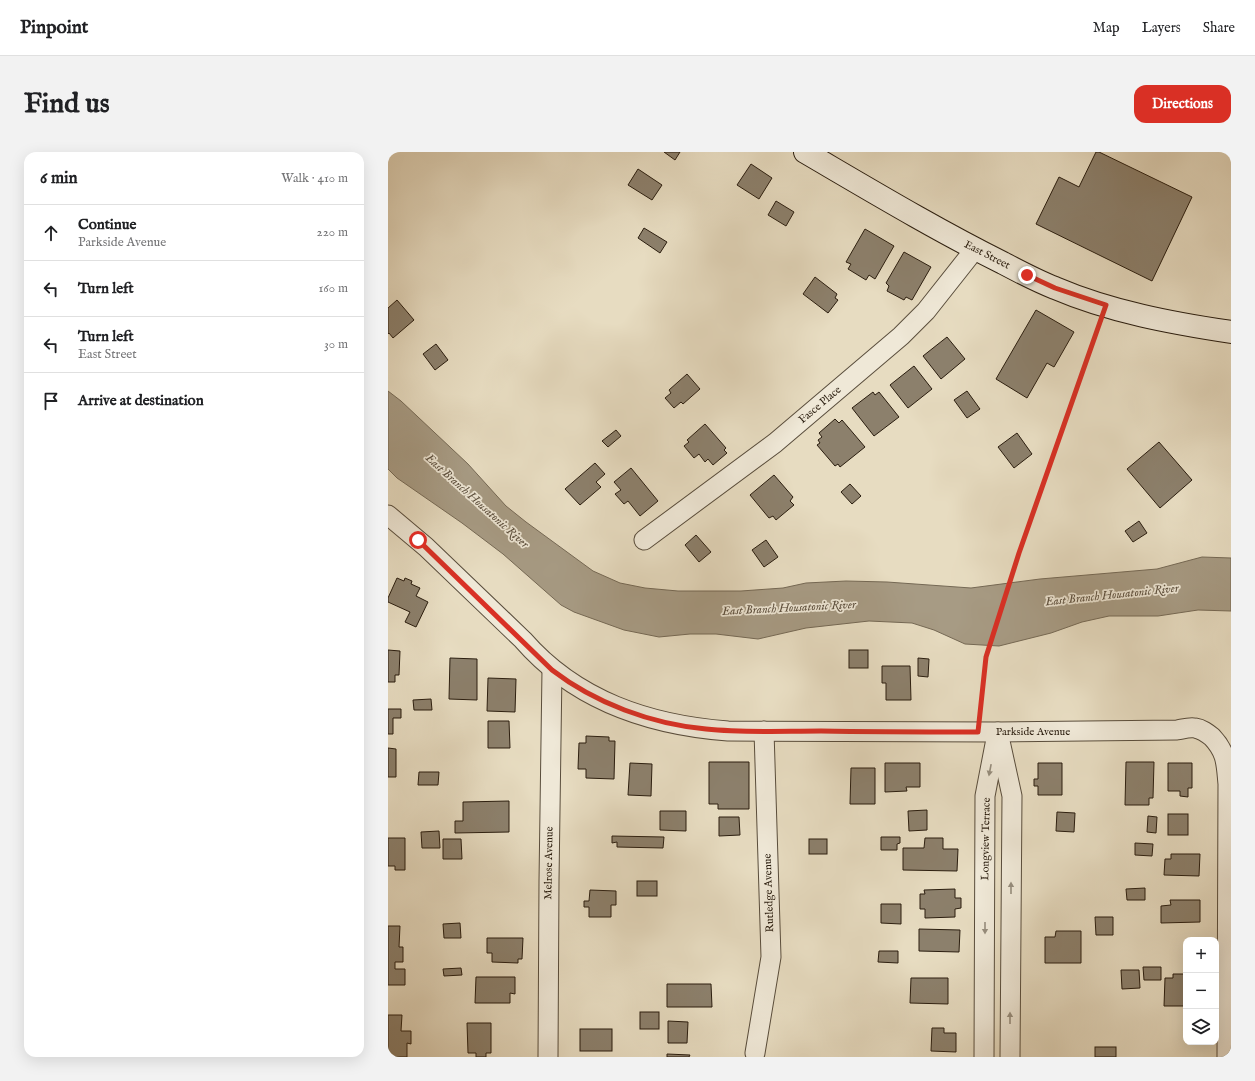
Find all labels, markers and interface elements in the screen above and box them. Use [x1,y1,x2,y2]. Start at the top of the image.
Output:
text: Pinpoint [20,16,88,40]
text: Map [1093,19,1120,37]
text: Layers [1142,19,1181,37]
text: Share [1203,19,1235,37]
button: Directions [1134,85,1231,123]
text: Find us [24,87,110,122]
text: 6 min [40,168,78,189]
text: Walk · 410 m [281,170,348,187]
text: Continue [78,215,136,234]
icon: ahead [40,222,62,244]
text: 220 m [317,224,348,241]
text: Parkside Avenue [78,234,166,251]
street label: East Street [962,237,1013,273]
route end [1018,266,1036,284]
icon: left [40,278,62,300]
text: Turn left [78,279,134,298]
text: 160 m [318,280,348,297]
text: Turn left [78,327,134,346]
icon: left [40,334,62,356]
text: 30 m [324,336,348,353]
text: East Street [78,346,137,363]
street label: Fasce Place [796,383,844,427]
icon: arrive [40,390,62,412]
text: Arrive at destination [78,391,204,410]
water label: East Branch Housatonic River [421,450,532,552]
route start [409,531,427,549]
water label: East Branch Housatonic River [1044,580,1180,610]
water label: East Branch Housatonic River [721,597,857,619]
street label: Parkside Avenue [996,725,1070,739]
one-way arrow [987,764,993,777]
street label: Longview Terrace [978,797,994,881]
street label: Melrose Avenue [541,826,557,900]
street label: Rutledge Avenue [761,853,777,933]
one-way arrow [1008,881,1014,894]
one-way arrow [982,922,988,935]
map controls [1183,937,1219,1045]
button: + [1183,937,1219,973]
button: − [1183,973,1219,1009]
button: layers [1183,1009,1219,1045]
one-way arrow [1007,1011,1013,1024]

